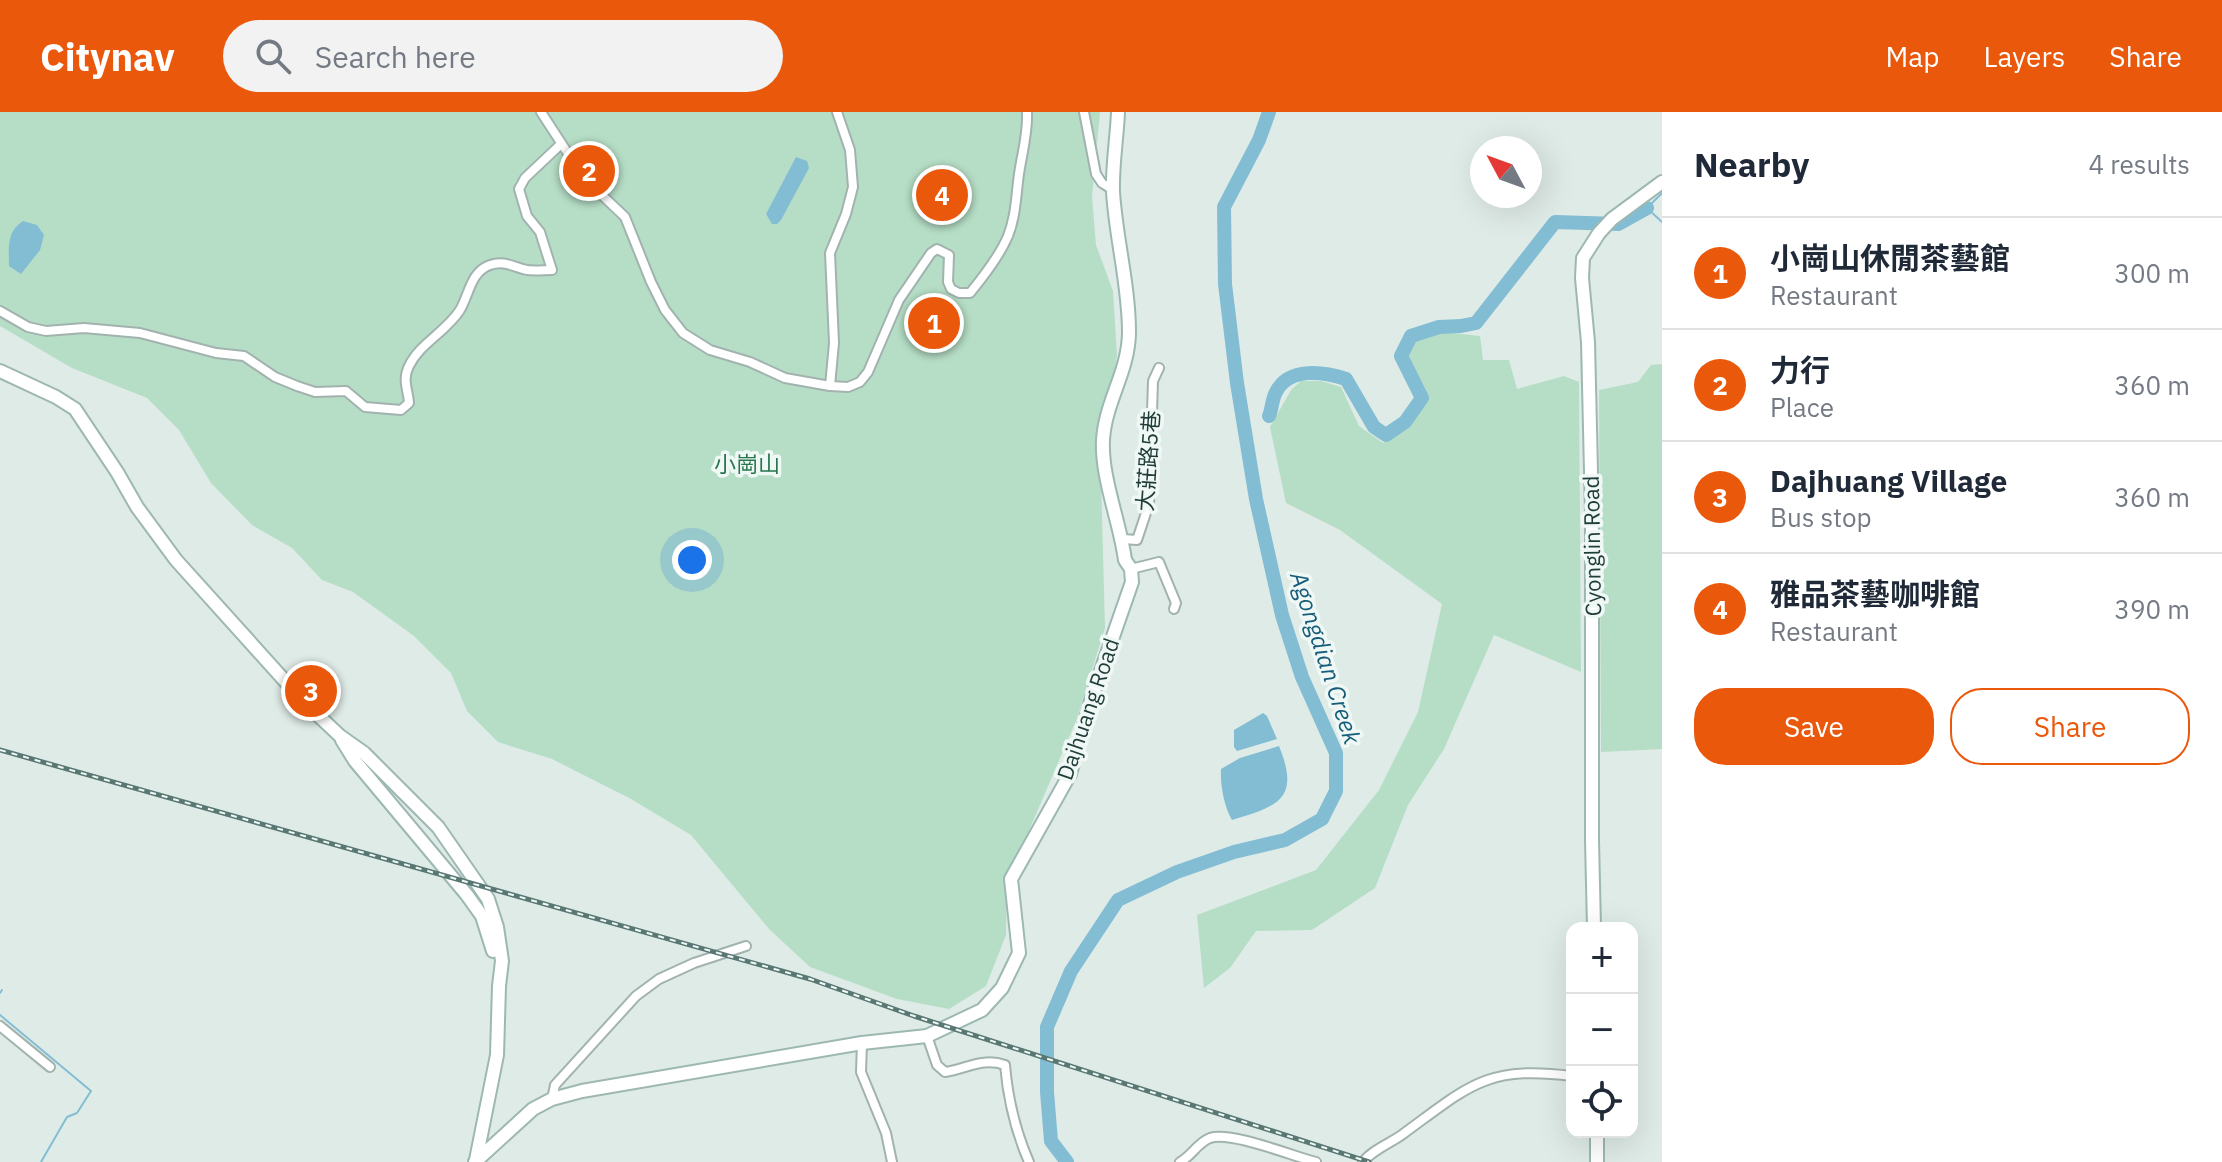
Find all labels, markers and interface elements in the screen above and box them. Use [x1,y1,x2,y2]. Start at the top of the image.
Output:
search box [223,20,783,92]
text: Citynav [40,32,175,81]
icon: search [251,34,295,78]
text: Search here [315,37,476,76]
text: Map [1885,38,1939,75]
text: Layers [1983,38,2065,75]
text: Share [2109,38,2182,75]
north arrow [1470,136,1542,208]
pin: 2 [563,141,615,201]
text: Nearby [1694,142,1809,186]
text: 4 results [2088,147,2190,181]
pin: 4 [916,165,968,225]
text: 小崗山休閒茶藝館 [1770,238,2010,277]
text: 1 [1712,256,1728,290]
text: 300 m [2114,256,2190,290]
text: Restaurant [1770,278,1898,312]
pin: 1 [908,293,960,353]
text: 力行 [1770,350,1830,389]
text: 2 [1712,368,1728,402]
text: 360 m [2114,368,2190,402]
text: Place [1770,390,1834,424]
street label: 大莊路5巷 [1130,409,1165,512]
park label: 小崗山 [714,449,780,478]
text: Dajhuang Village [1770,461,2007,500]
street label: Cyonglin Road [1576,475,1607,617]
text: 3 [1712,480,1728,514]
text: 360 m [2114,480,2190,514]
text: Bus stop [1770,500,1872,534]
your location [672,540,712,580]
water label: Agongdian Creek [1283,566,1369,749]
text: 雅品茶藝咖啡館 [1770,574,1980,613]
text: 4 [1712,592,1728,626]
text: 390 m [2114,592,2190,626]
text: Restaurant [1770,614,1898,648]
street label: Dajhuang Road [1050,634,1125,784]
pin: 3 [285,661,337,721]
button: Save [1694,688,1934,765]
button: Share [1950,688,2190,765]
map controls [1566,922,1638,1138]
button: + [1566,922,1638,994]
button: − [1566,994,1638,1066]
button: locate [1566,1066,1638,1138]

